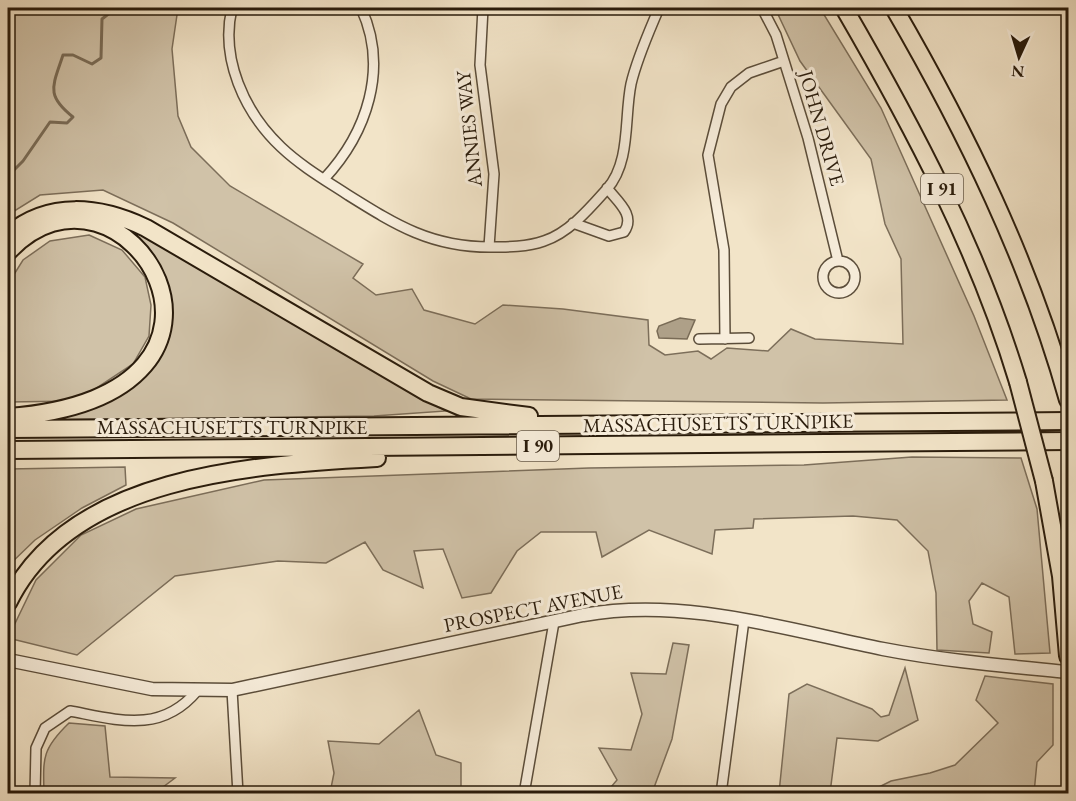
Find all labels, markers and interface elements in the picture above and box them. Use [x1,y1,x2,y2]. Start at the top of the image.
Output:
north arrow [989,27,1049,87]
text: N [1011,61,1025,82]
street label: JOHN DRIVE [793,65,851,189]
street label: ANNIES WAY [450,68,488,189]
road number: I 91 [921,174,963,204]
street label: MASSACHUSETTS TURNPIKE [583,408,853,438]
street label: MASSACHUSETTS TURNPIKE [97,414,367,440]
road number: I 90 [517,431,559,461]
street label: PROSPECT AVENUE [441,578,625,638]

